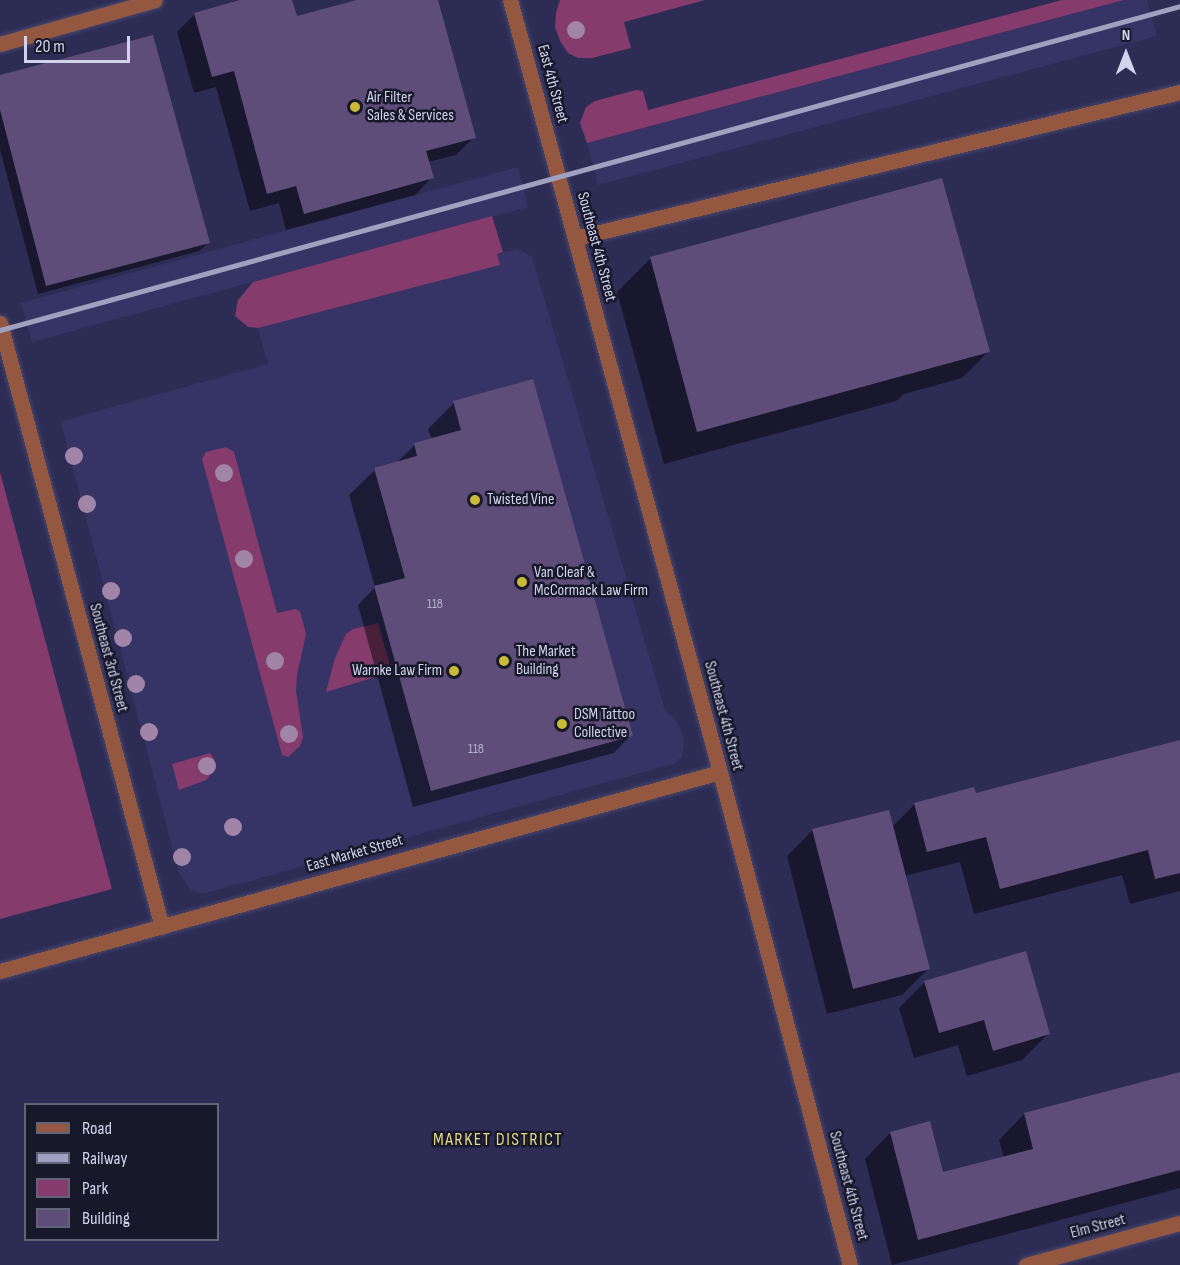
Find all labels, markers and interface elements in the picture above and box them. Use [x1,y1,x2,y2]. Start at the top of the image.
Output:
scale bar [27,24,134,62]
north arrow [1096,24,1156,84]
text: N [1122,26,1130,45]
text: 20 m [35,36,65,57]
street label: East 4th Street [532,43,572,125]
place label: Air Filter Sales & Services [367,88,454,126]
marker: Air Filter Sales & Services [348,100,362,114]
street label: Southeast 4th Street [572,190,620,304]
place label: Twisted Vine [487,490,554,510]
marker: Twisted Vine [468,493,482,507]
place label: Van Cleaf & McCormack Law Firm [534,563,648,601]
marker: Van Cleaf & McCormack Law Firm [515,575,529,589]
house number: 118 [427,596,443,612]
street label: Southeast 3rd Street [84,602,132,714]
place label: The Market Building [516,642,576,680]
marker: The Market Building [497,654,511,668]
street label: Southeast 4th Street [699,659,747,773]
place label: Warnke Law Firm [352,661,442,681]
marker: Warnke Law Firm [447,664,461,678]
place label: DSM Tattoo Collective [574,705,635,743]
marker: DSM Tattoo Collective [555,717,569,731]
house number: 118 [468,741,484,757]
street label: East Market Street [305,831,405,877]
legend [24,1103,219,1241]
text: Road [82,1118,112,1139]
district label: MARKET DISTRICT [433,1129,563,1151]
street label: Southeast 4th Street [824,1129,872,1243]
text: Railway [82,1148,127,1169]
text: Park [82,1178,108,1199]
text: Building [82,1208,130,1229]
street label: Elm Street [1068,1210,1128,1244]

